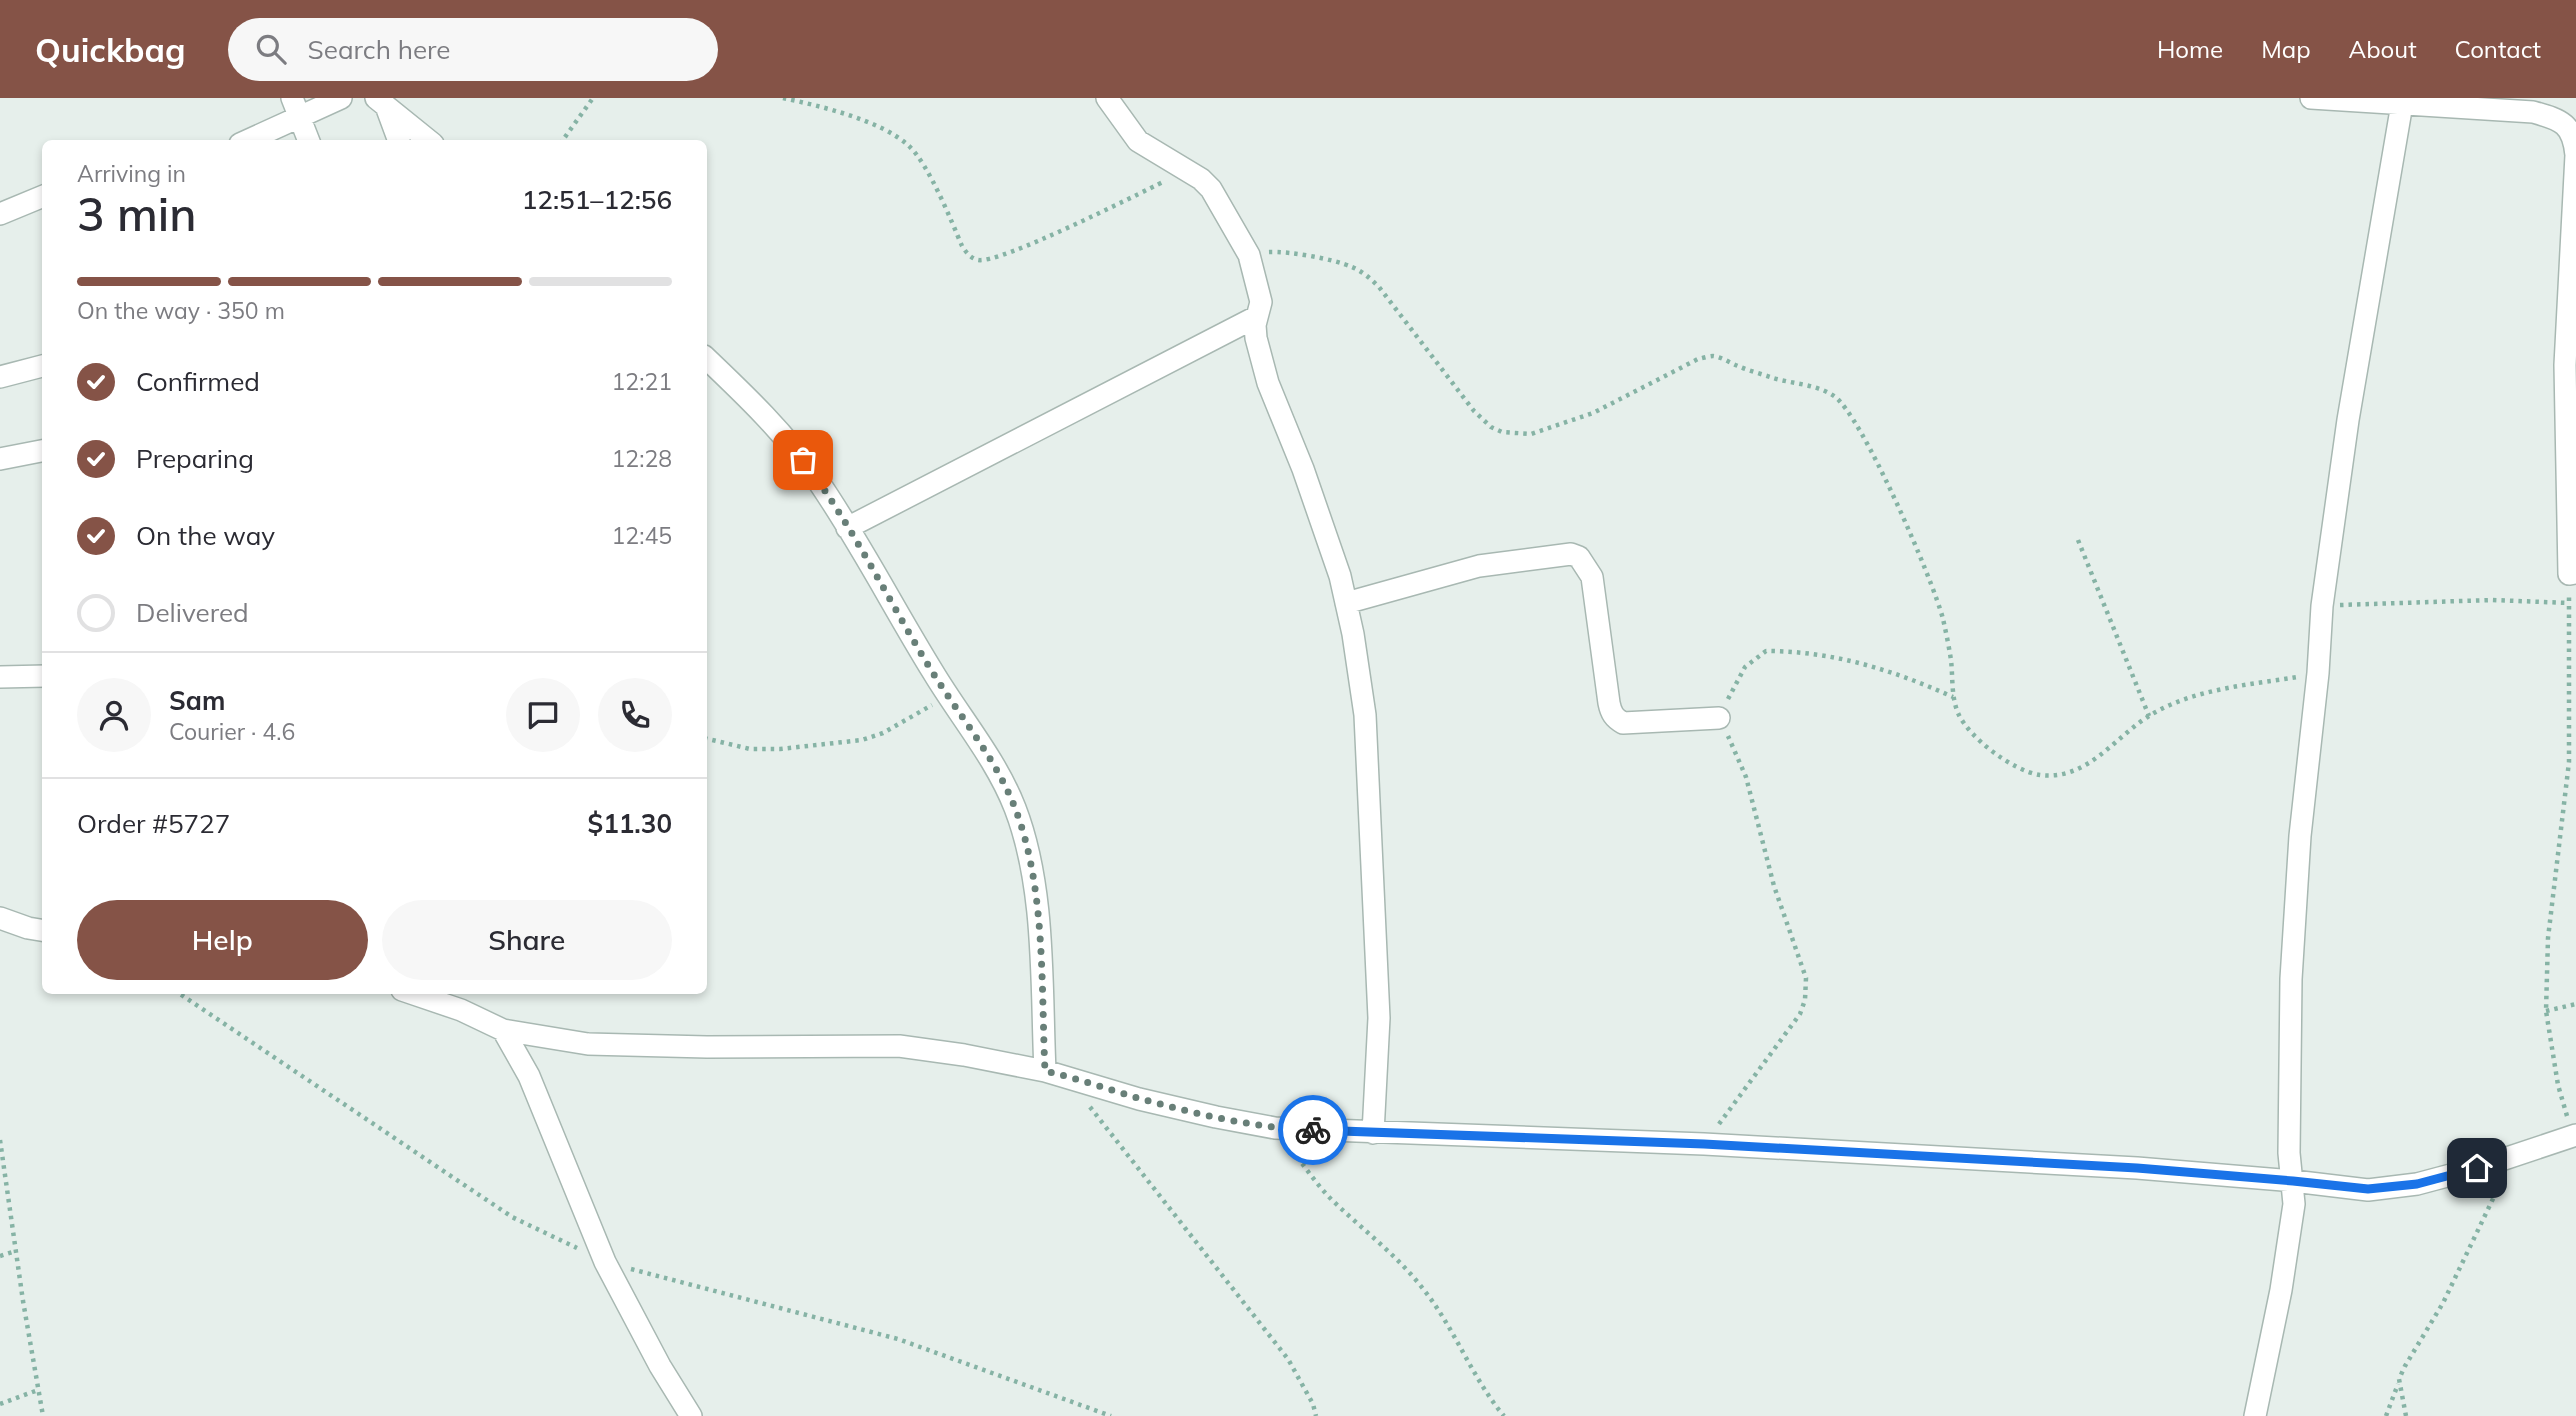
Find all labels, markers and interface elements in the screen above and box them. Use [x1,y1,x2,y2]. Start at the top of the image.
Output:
search box [228,18,718,81]
text: Quickbag [35,29,186,70]
icon: search [252,30,290,68]
text: Search here [308,33,450,66]
text: Home [2157,34,2223,64]
text: Map [2261,34,2311,64]
text: About [2349,34,2417,64]
text: Contact [2455,34,2541,64]
text: Arriving in [77,159,186,188]
text: 12:51–12:56 [522,183,672,216]
text: 3 min [77,185,196,243]
text: On the way · 350 m [77,296,285,325]
icon: check [77,363,115,401]
text: Confirmed [136,365,260,398]
text: 12:21 [612,367,672,396]
pin [773,430,833,490]
icon: check [77,440,115,478]
icon: bag [784,441,822,479]
text: Preparing [136,442,254,475]
text: 12:28 [612,444,672,473]
icon: check [77,517,115,555]
text: On the way [136,519,275,552]
text: 12:45 [612,521,672,550]
text: Delivered [136,596,249,629]
button: person [77,678,151,752]
button: chat [506,678,580,752]
button: phone [598,678,672,752]
text: Sam [169,684,225,717]
text: Courier · 4.6 [169,717,295,746]
text: Order #5727 [77,807,230,840]
text: $11.30 [588,807,672,840]
button: Help [77,900,368,980]
button: Share [382,900,672,980]
courier [1278,1095,1348,1165]
icon: bike [1294,1111,1332,1149]
pin [2447,1138,2507,1198]
icon: home [2458,1149,2496,1187]

